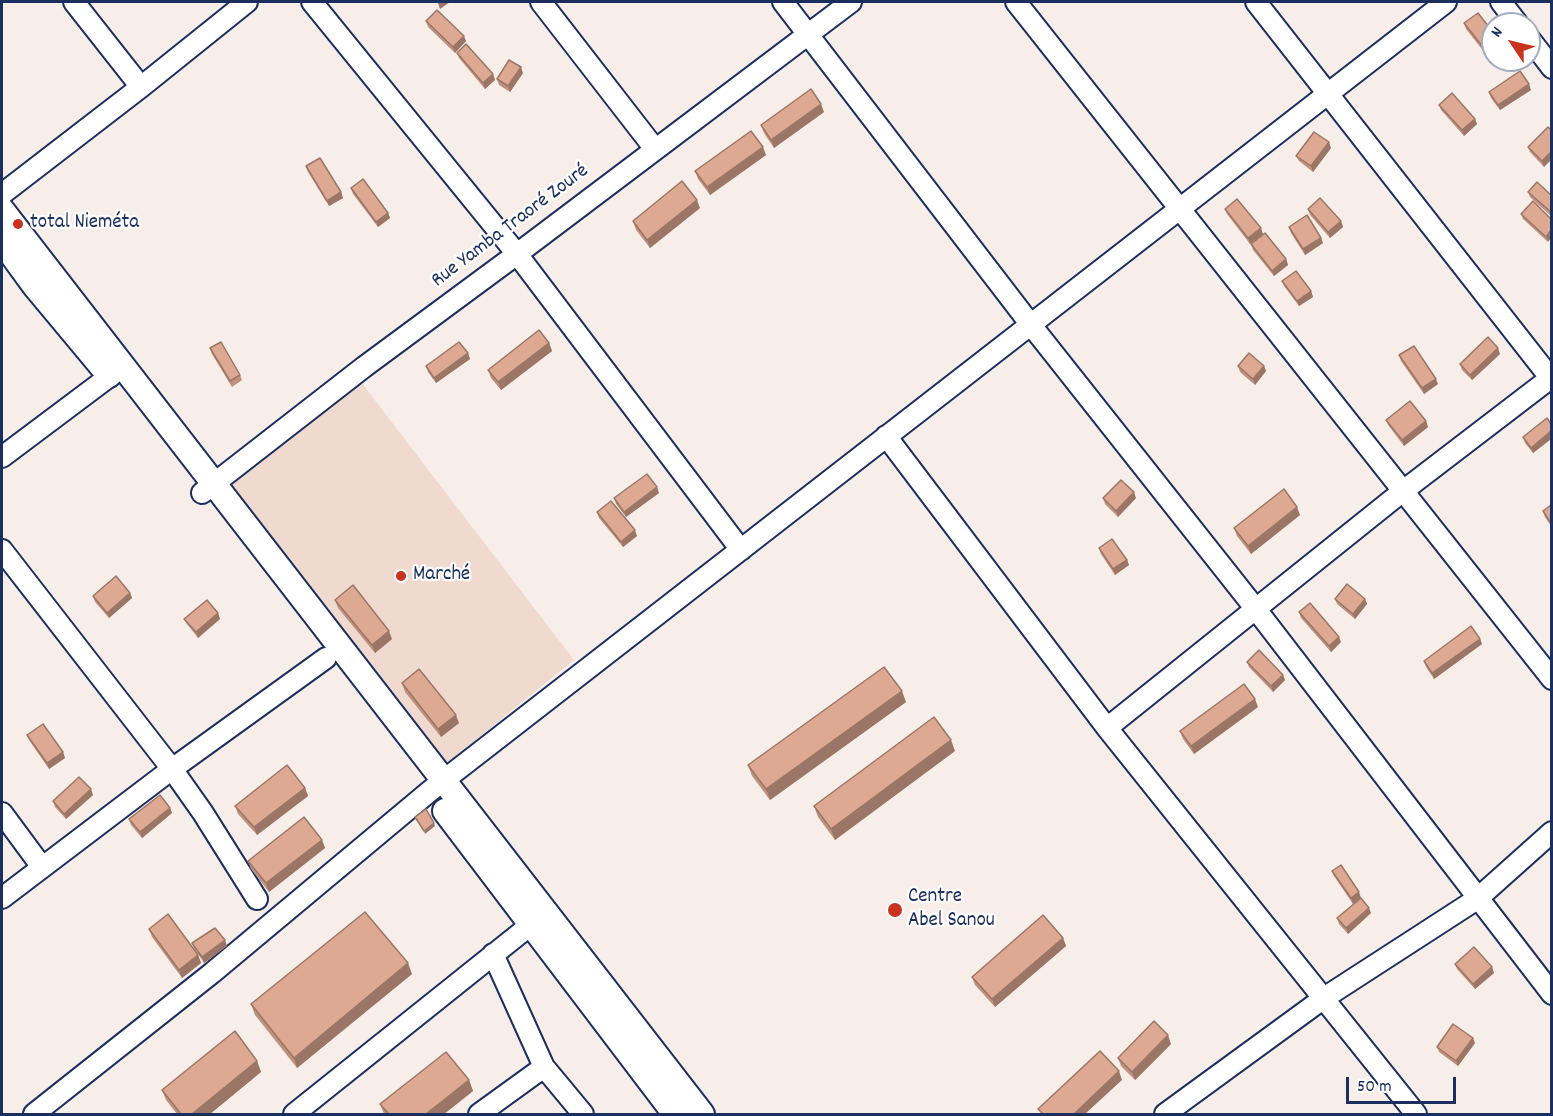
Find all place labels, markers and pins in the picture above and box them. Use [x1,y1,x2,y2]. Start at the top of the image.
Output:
place label: total Nieméta [30,211,139,237]
marker: total Nieméta [11,217,25,231]
place label: Marché [413,563,470,589]
marker: Marché [394,569,408,583]
place label: Centre Abel Sanou [908,885,995,935]
marker: Centre Abel Sanou [886,901,904,919]

